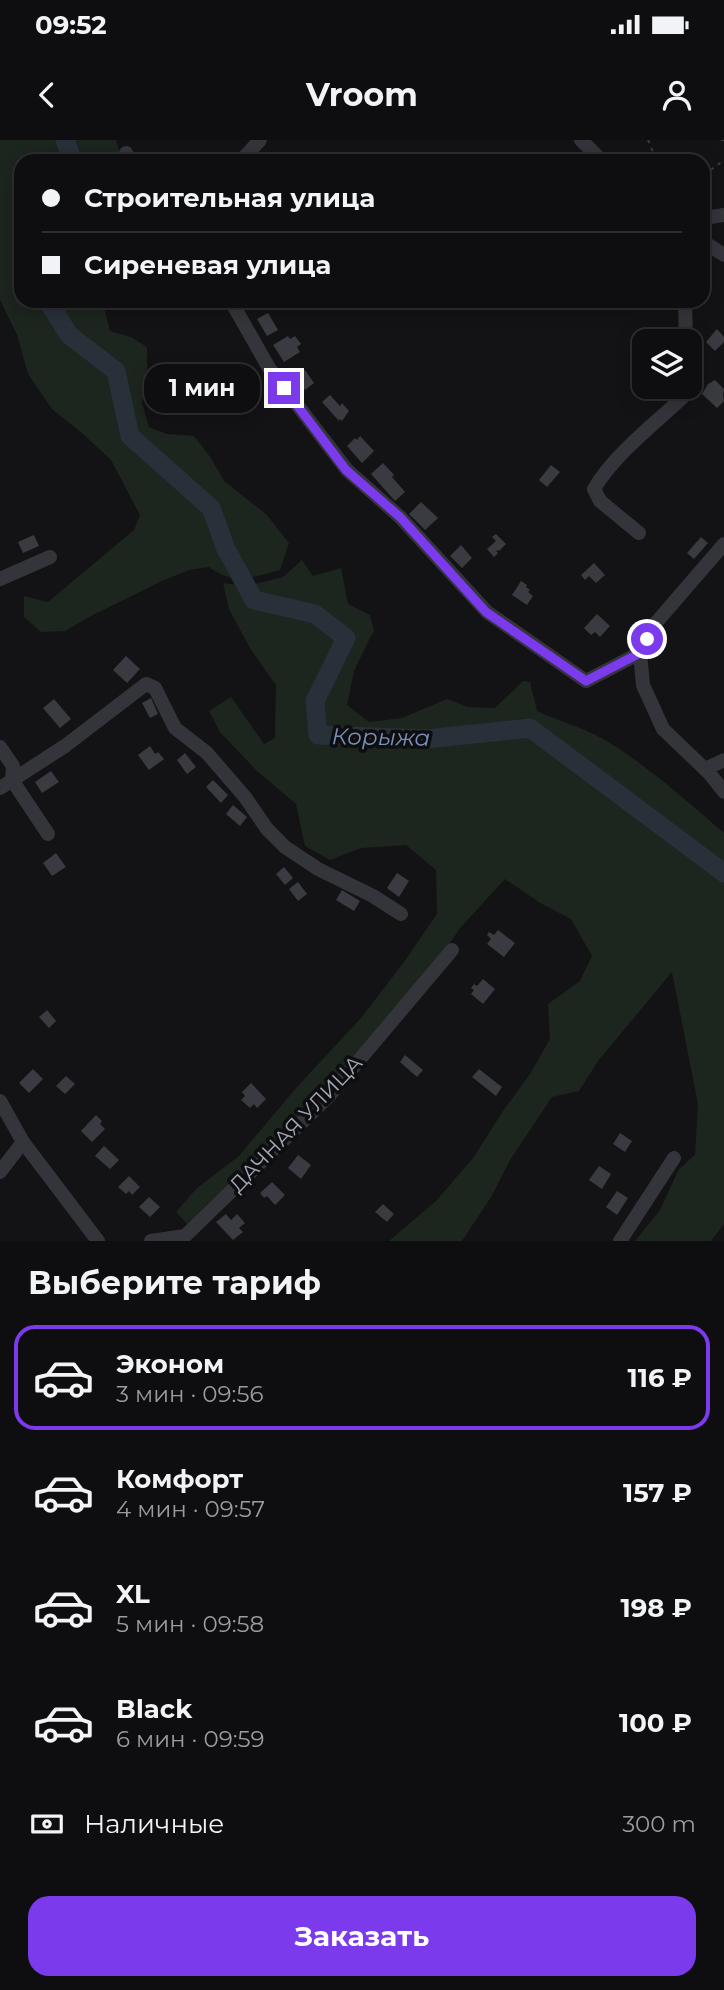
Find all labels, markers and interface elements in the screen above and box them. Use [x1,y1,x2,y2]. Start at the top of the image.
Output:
text: 09:52 [35,9,107,41]
text: Vroom [306,75,418,114]
icon: back [28,76,66,114]
icon: person [658,76,696,114]
text: Строительная улица [84,182,375,214]
text: Сиреневая улица [84,249,331,281]
map controls [632,329,702,399]
button: layers [632,329,702,399]
callout: 1 мин [144,364,260,412]
route end [268,372,300,404]
text: 1 мин [169,374,235,402]
route start [631,623,663,655]
water label: Корыжа [331,722,431,752]
street label: ДАЧНАЯ УЛИЦА [224,1050,367,1197]
text: Выберите тариф [28,1263,321,1302]
icon: car [32,1346,95,1409]
text: Эконом [116,1348,224,1380]
text: 116 ₽ [628,1362,692,1394]
text: 3 мин · 09:56 [116,1380,264,1408]
icon: car [32,1461,95,1524]
text: Комфорт [116,1463,243,1495]
text: 157 ₽ [623,1477,692,1509]
text: 4 мин · 09:57 [116,1495,265,1523]
icon: car [32,1576,95,1639]
text: XL [116,1578,150,1610]
text: 198 ₽ [621,1592,692,1624]
text: 5 мин · 09:58 [116,1610,264,1638]
icon: car [32,1691,95,1754]
text: Black [116,1693,192,1725]
text: 100 ₽ [619,1707,692,1739]
text: 6 мин · 09:59 [116,1725,265,1753]
icon: cash [28,1805,66,1843]
text: Наличные [84,1808,224,1840]
text: 300 m [622,1810,696,1838]
button: Заказать [28,1896,696,1976]

